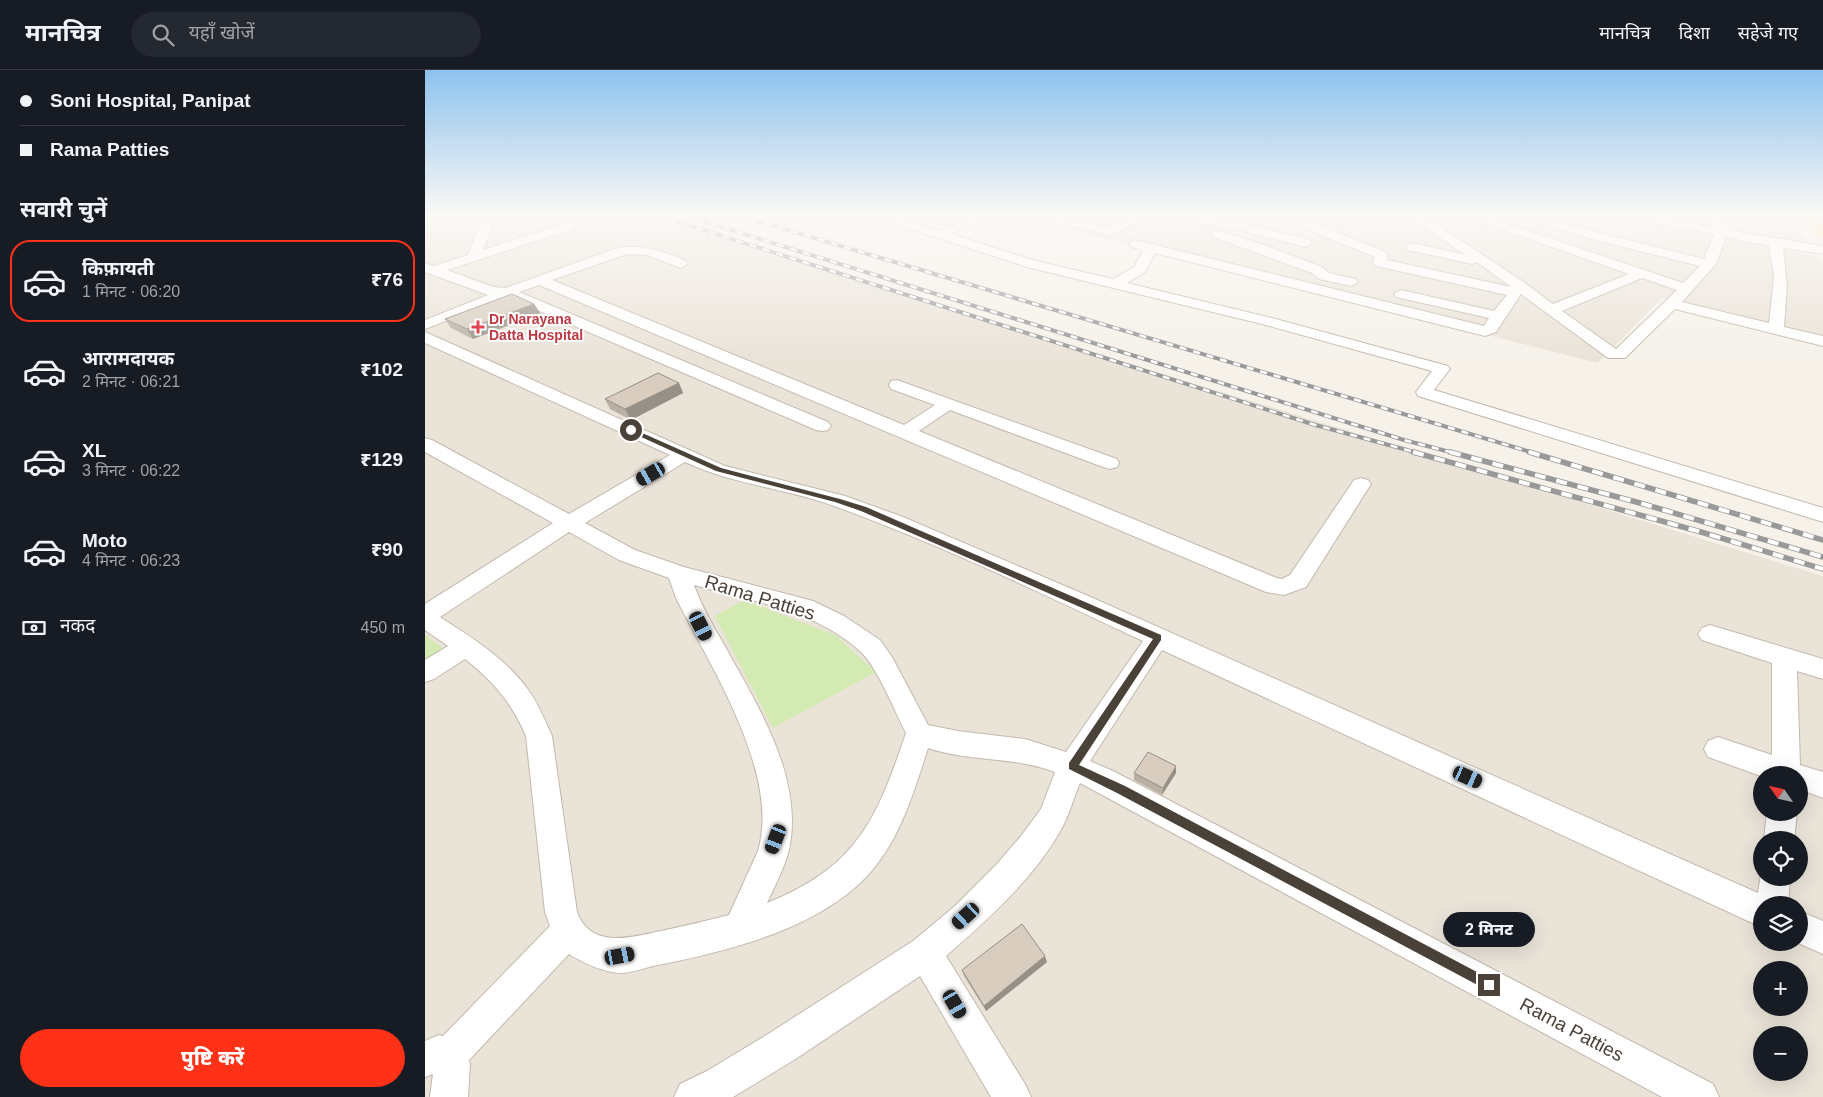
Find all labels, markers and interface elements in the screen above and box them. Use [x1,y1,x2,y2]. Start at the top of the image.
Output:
search box [131,12,481,57]
text: मानचित्र [25,19,101,46]
icon: search [149,21,177,49]
text: यहाँ खोजें [189,22,255,43]
text: मानचित्र [1599,23,1651,43]
text: दिशा [1679,23,1710,43]
text: सहेजे गए [1738,23,1798,43]
text: Soni Hospital, Panipat [50,90,251,111]
text: Rama Patties [50,139,169,160]
text: सवारी चुनें [20,197,107,222]
text: किफ़ायती [82,258,154,279]
icon: car [22,259,67,304]
text: ₹76 [371,269,403,290]
text: 1 मिनट · 06:20 [82,283,180,300]
place label: Dr Narayana Datta Hospital [489,311,583,343]
marker: Dr Narayana Datta Hospital [471,320,485,334]
text: आरामदायक [82,348,174,369]
icon: car [22,349,67,394]
text: ₹102 [360,359,403,380]
text: 2 मिनट · 06:21 [82,373,180,390]
route start [620,419,642,441]
icon: car [22,439,67,484]
text: XL [82,440,106,461]
text: ₹129 [360,449,403,470]
car [634,460,667,488]
text: 3 मिनट · 06:22 [82,462,180,479]
icon: car [22,529,67,574]
text: Moto [82,530,127,551]
text: ₹90 [371,539,403,560]
text: 4 मिनट · 06:23 [82,552,180,569]
street label: Rama Patties [702,571,817,624]
car [687,609,714,643]
icon: cash [20,614,48,642]
text: नकद [60,615,95,636]
text: 450 m [361,619,405,636]
car [1451,764,1484,790]
north arrow [1753,766,1807,821]
map controls [1753,766,1808,1081]
car [763,822,788,856]
button: locate [1753,831,1808,886]
button: layers [1753,896,1808,951]
car [949,900,982,932]
callout: 2 मिनट [1443,912,1535,948]
text: 2 मिनट [1465,921,1513,938]
car [603,946,636,966]
button: + [1753,961,1808,1016]
route end [1478,974,1500,996]
car [941,987,968,1021]
street label: Rama Patties [1516,993,1627,1065]
button: − [1753,1026,1808,1081]
button: पुष्टि करें [20,1029,405,1087]

